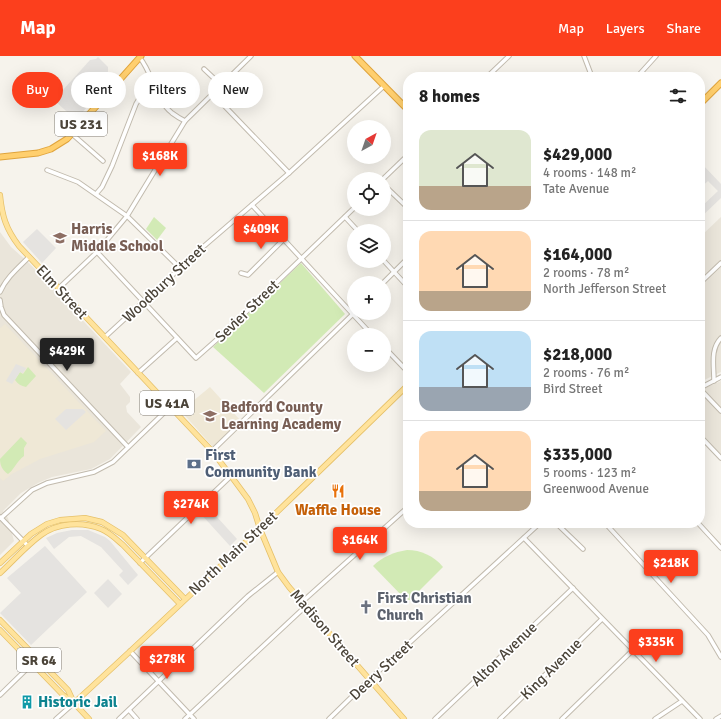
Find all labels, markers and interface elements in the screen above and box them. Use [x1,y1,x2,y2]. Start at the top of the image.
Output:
text: Map [20,16,56,40]
text: Map [558,20,584,37]
text: Layers [606,20,645,37]
text: Share [667,20,701,37]
chip: Buy [12,72,63,108]
chip: Rent [71,72,126,108]
chip: Filters [134,72,200,108]
chip: New [208,72,263,108]
icon: filters [667,85,689,107]
text: 8 homes [419,86,480,107]
road number: US 231 [55,112,107,136]
north arrow [347,120,391,164]
map controls [347,120,391,372]
pin: $168K [132,143,188,177]
text: $429,000 [543,144,612,165]
icon: home [451,146,499,194]
text: $168K [142,148,178,164]
text: 4 rooms · 148 m² [543,165,636,181]
button: locate [347,172,391,216]
text: Tate Avenue [543,181,609,197]
pin: $409K [233,216,289,250]
place label: Harris Middle School [71,220,164,255]
text: $409K [243,221,279,237]
button: layers [347,224,391,268]
school or university icon: Harris Middle School [52,230,68,246]
street label: Woodbury Street [119,240,209,326]
text: $164,000 [543,244,612,265]
icon: home [451,247,499,295]
street label: Elm Street [32,261,92,323]
text: 2 rooms · 78 m² [543,265,629,281]
street label: Sevier Street [211,276,283,346]
button: + [347,276,391,320]
text: North Jefferson Street [543,281,666,297]
button: − [347,328,391,372]
pin: $429K [39,338,95,372]
text: $429K [49,343,85,359]
text: $218,000 [543,344,612,365]
icon: home [451,347,499,395]
text: 2 rooms · 76 m² [543,365,629,381]
text: Bird Street [543,381,603,397]
road number: US 41A [140,391,194,415]
place label: Bedford County Learning Academy [221,398,342,433]
school or university icon: Bedford County Learning Academy [202,408,218,424]
text: $335,000 [543,444,612,465]
place label: First Community Bank [205,446,317,481]
icon: home [451,447,499,495]
bank icon: First Community Bank [186,456,202,472]
text: 5 rooms · 123 m² [543,465,636,481]
text: Greenwood Avenue [543,481,649,497]
restaurant icon: Waffle House [330,483,346,499]
pin: $274K [163,491,219,525]
text: $274K [173,496,209,512]
place label: Waffle House [295,501,381,519]
street label: North Main Street [185,507,281,599]
pin: $164K [332,527,388,561]
text: $164K [342,532,378,548]
pin: $218K [643,550,699,584]
text: $218K [653,555,689,571]
street label: Madison Street [287,586,363,670]
place label: First Christian Church [377,589,472,624]
church icon: First Christian Church [358,599,374,615]
street label: Alton Avenue [467,618,541,690]
pin: $335K [628,629,684,663]
text: $335K [638,634,674,650]
street label: King Avenue [517,635,585,703]
street label: Deery Street [346,636,416,704]
pin: $278K [139,646,195,680]
road number: SR 64 [17,648,61,672]
text: $278K [149,651,185,667]
place label: Historic Jail [38,693,118,711]
building icon: Historic Jail [19,694,35,710]

